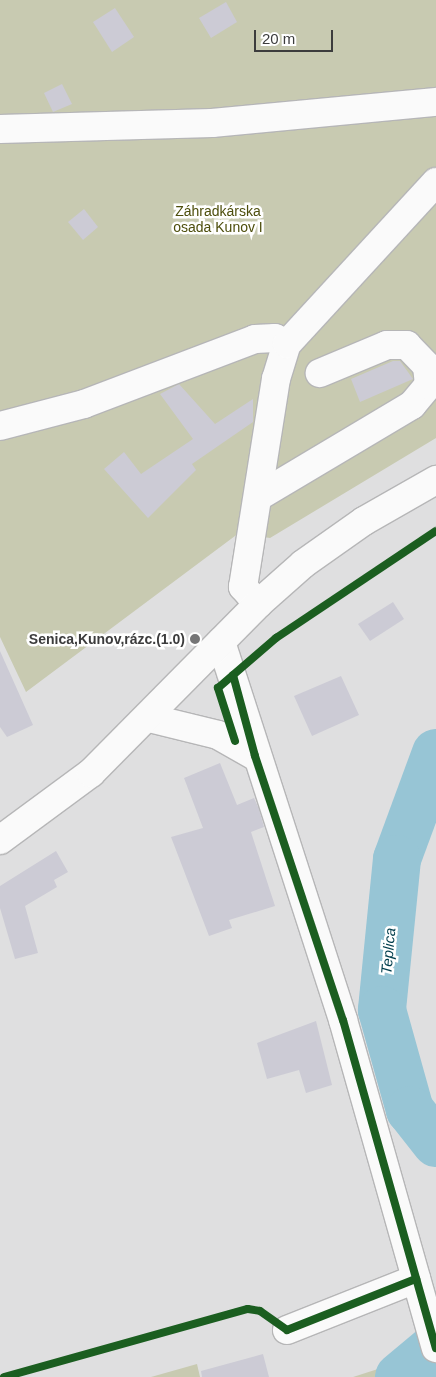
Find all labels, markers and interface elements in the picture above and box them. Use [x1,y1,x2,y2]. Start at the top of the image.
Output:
scale bar [256,20,335,52]
text: 20 m [262,30,295,47]
park label: Záhradkárska osada Kunov I [173,203,263,236]
place label: Senica,Kunov,rázc.(1.0) [29,631,185,647]
marker: Senica,Kunov,rázc.(1.0) [189,633,201,645]
water label: Teplica [377,927,399,975]

